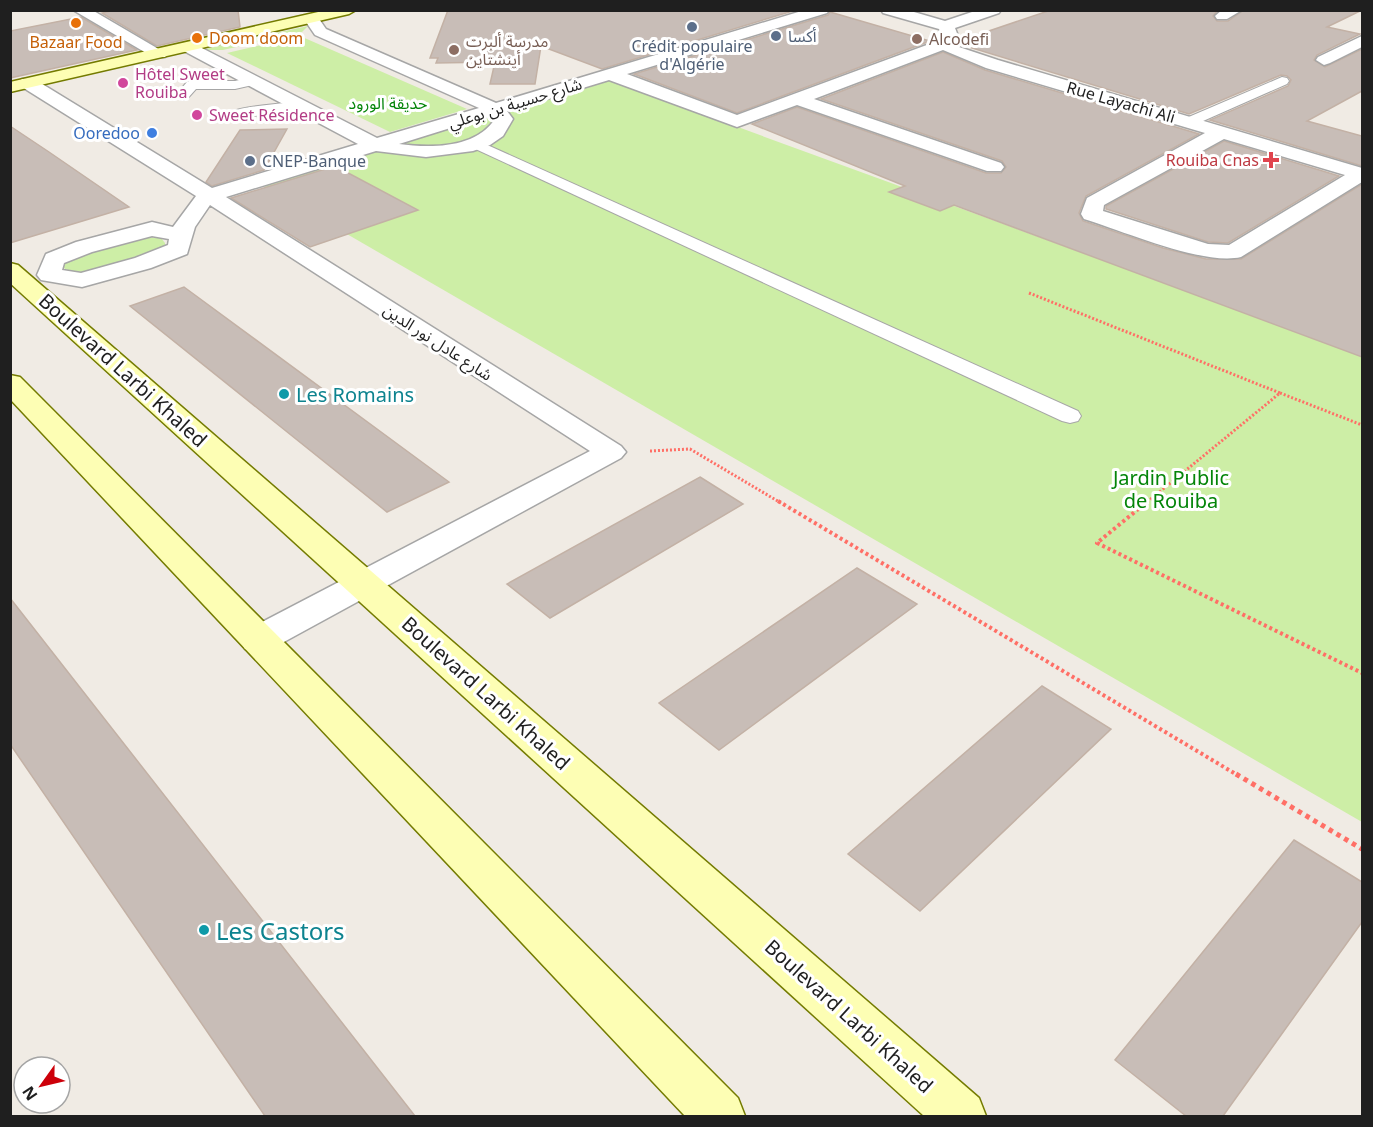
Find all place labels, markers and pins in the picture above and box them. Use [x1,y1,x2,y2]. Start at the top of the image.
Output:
marker: Bazaar Food [69,16,83,30]
marker: Crédit populaire d'Algérie [685,20,699,34]
place label: أكسا [788,25,817,47]
place label: Doom doom [209,27,303,49]
place label: Alcodefi [929,28,989,50]
marker: أكسا [769,29,783,43]
place label: مدرسة ألبرت أينشتاين [466,30,548,70]
place label: Bazaar Food [29,31,123,53]
marker: Doom doom [190,31,204,45]
marker: Alcodefi [910,32,924,46]
place label: Crédit populaire d'Algérie [631,35,753,75]
marker: مدرسة ألبرت أينشتاين [447,43,461,57]
place label: Hôtel Sweet Rouiba [135,63,225,103]
marker: Hôtel Sweet Rouiba [116,76,130,90]
place label: Sweet Résidence [209,104,335,126]
marker: Sweet Résidence [190,108,204,122]
place label: Ooredoo [73,122,140,144]
marker: Ooredoo [145,126,159,140]
place label: Rouiba Cnas [1166,149,1259,171]
place label: CNEP-Banque [262,150,366,172]
marker: Rouiba Cnas [1264,153,1278,167]
marker: CNEP-Banque [243,154,257,168]
place label: Les Romains [296,381,414,408]
marker: Les Romains [277,387,291,401]
place label: Les Castors [216,914,345,947]
marker: Les Castors [197,923,211,937]

